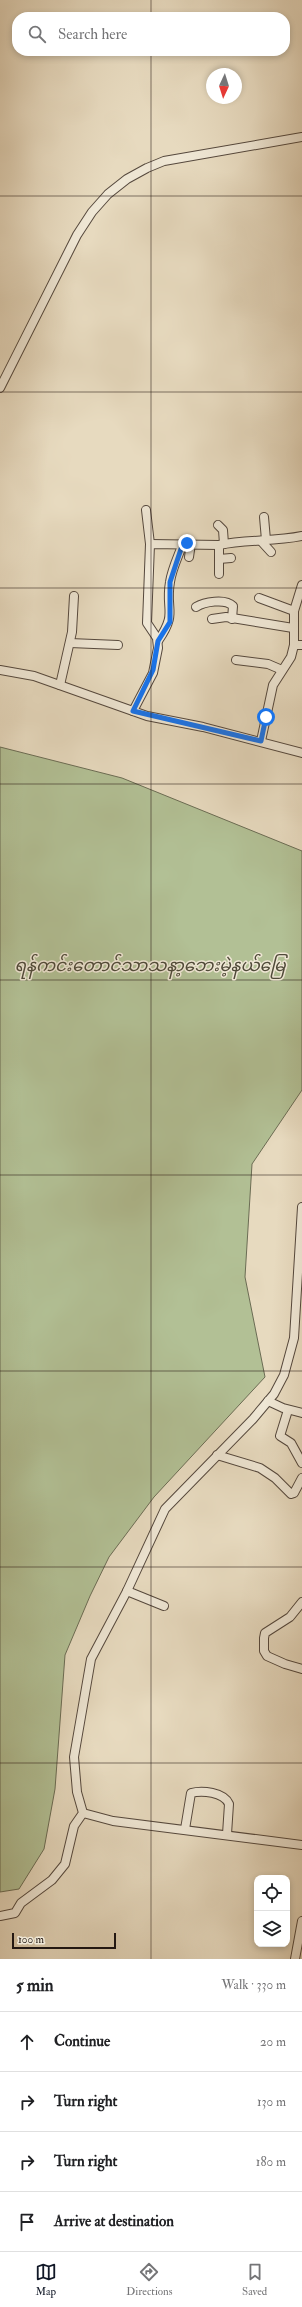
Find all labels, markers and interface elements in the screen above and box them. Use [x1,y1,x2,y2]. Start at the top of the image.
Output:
search box [12,12,290,56]
icon: search [26,23,48,45]
text: Search here [58,25,127,44]
north arrow [206,68,242,104]
route end [178,534,196,552]
route start [257,708,275,726]
park label: ရန်ကင်းတောင်သာသနာ့ဘေးမဲ့နယ်မြေ [14,953,288,979]
map controls [254,1875,290,1947]
button: locate [254,1875,290,1911]
button: layers [254,1911,290,1947]
scale bar [12,1931,116,1950]
text: 100 m [18,1933,44,1946]
text: 5 min [16,1975,54,1996]
text: Walk · 330 m [222,1977,286,1993]
icon: ahead [16,2031,38,2053]
text: Continue [54,2032,110,2051]
text: 20 m [260,2034,286,2050]
icon: right [16,2091,38,2113]
text: Turn right [54,2092,117,2111]
text: 130 m [257,2094,286,2110]
icon: right [16,2151,38,2173]
text: Turn right [54,2152,117,2171]
text: 180 m [256,2154,286,2170]
icon: arrive [16,2211,38,2233]
text: Arrive at destination [54,2212,174,2231]
tab: Map [35,2261,57,2298]
tab: Directions [126,2261,173,2298]
tab: Saved [242,2261,267,2298]

